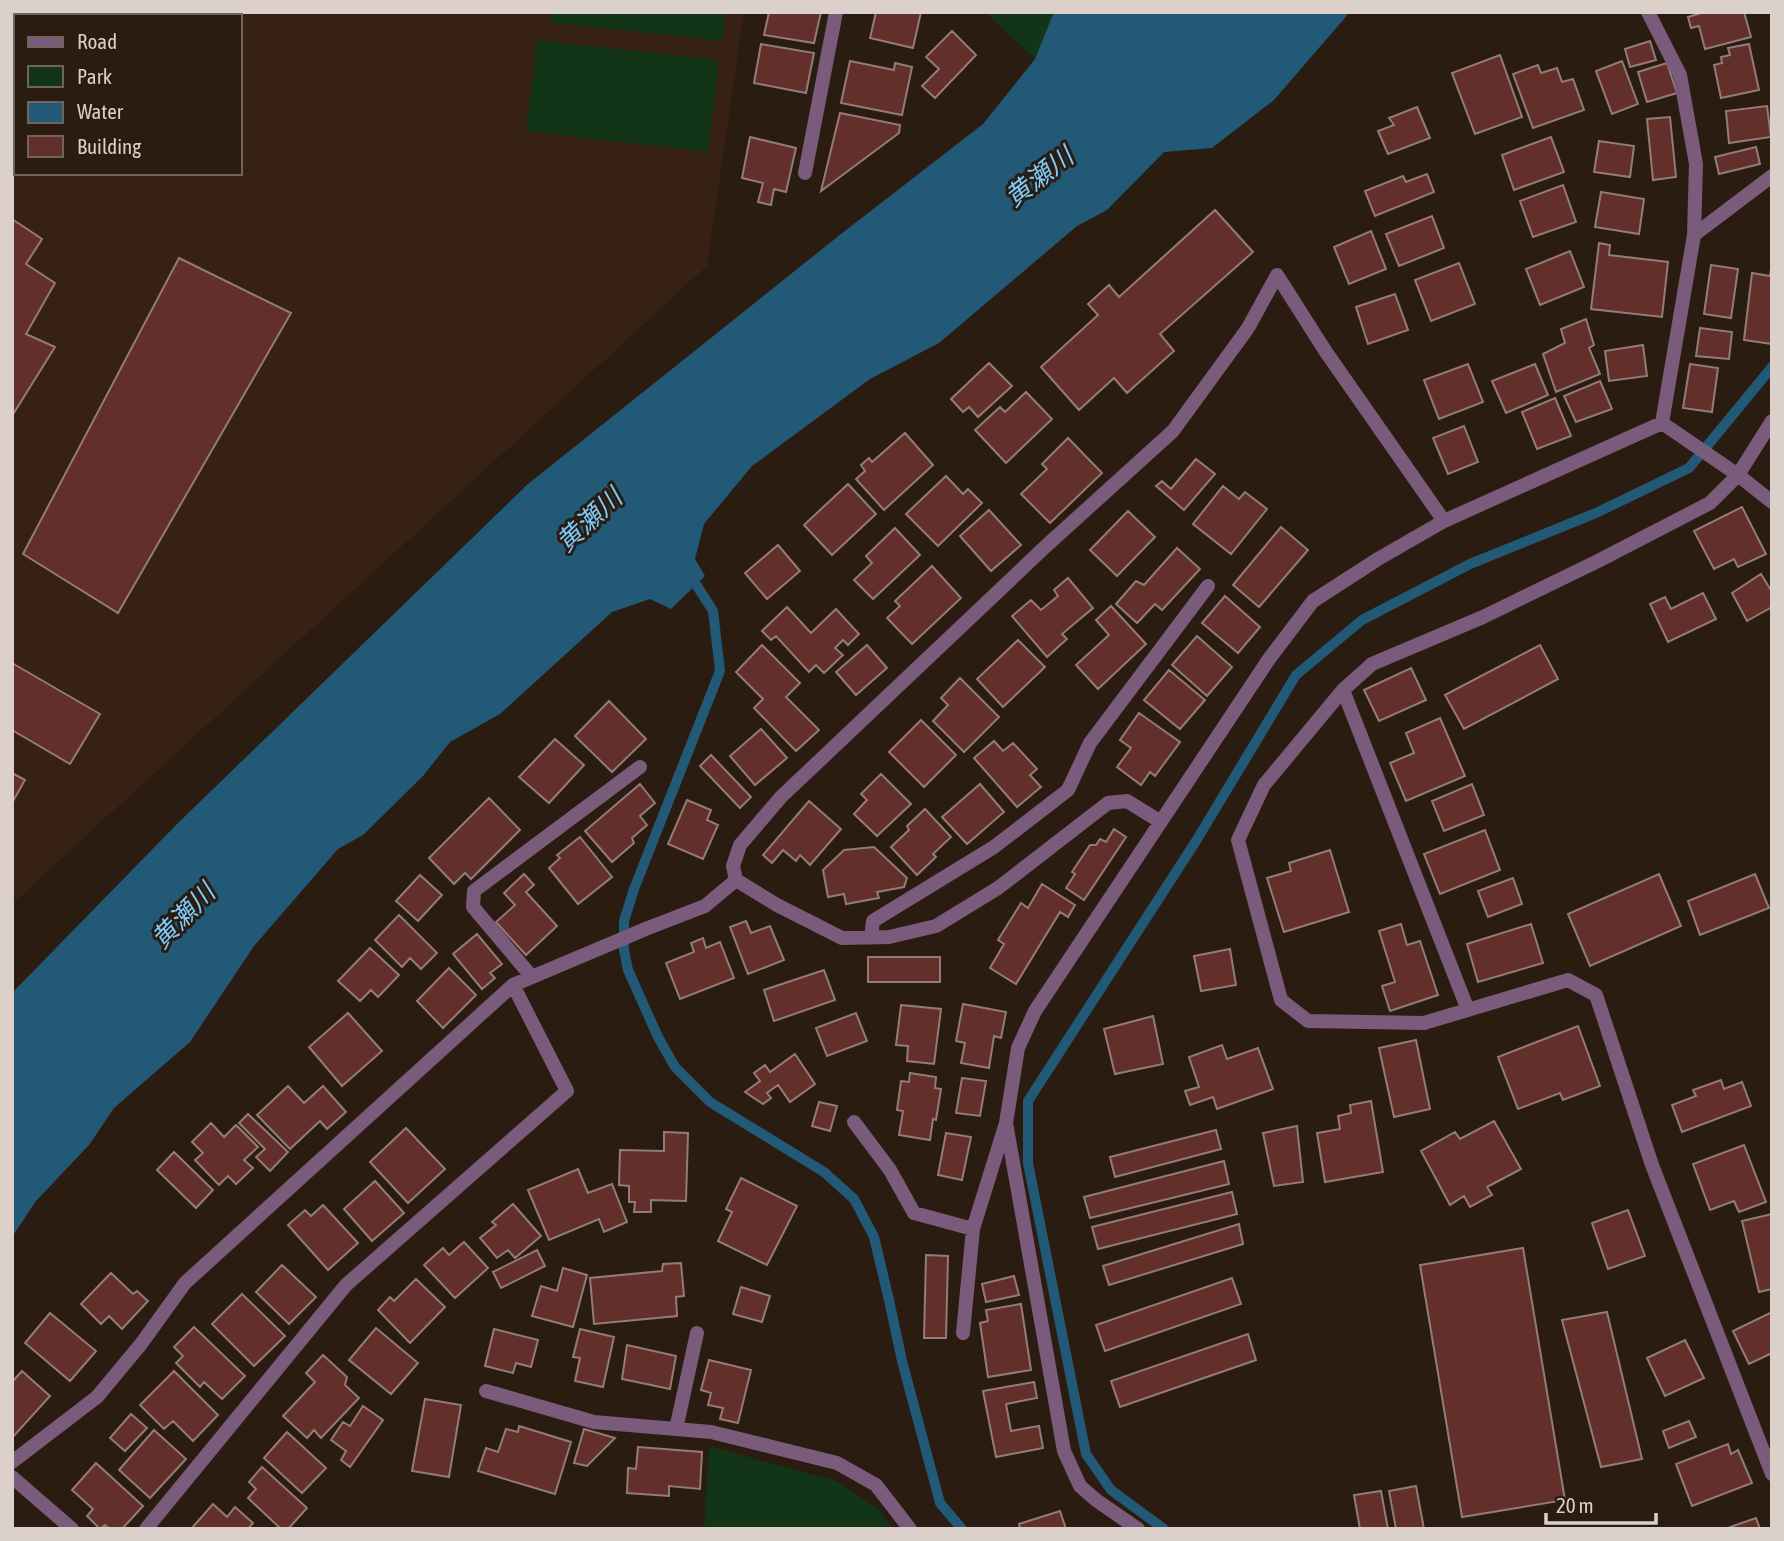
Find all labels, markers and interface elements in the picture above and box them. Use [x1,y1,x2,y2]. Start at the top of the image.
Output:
legend [14,14,242,175]
text: Road [77,29,117,53]
text: Park [77,64,112,88]
text: Water [77,99,124,123]
text: Building [77,134,141,158]
water label: 黄瀬川 [999,139,1081,213]
water label: 黄瀬川 [550,480,630,558]
water label: 黄瀬川 [145,875,223,954]
scale bar [1546,1482,1656,1526]
text: 20 m [1556,1493,1594,1517]

